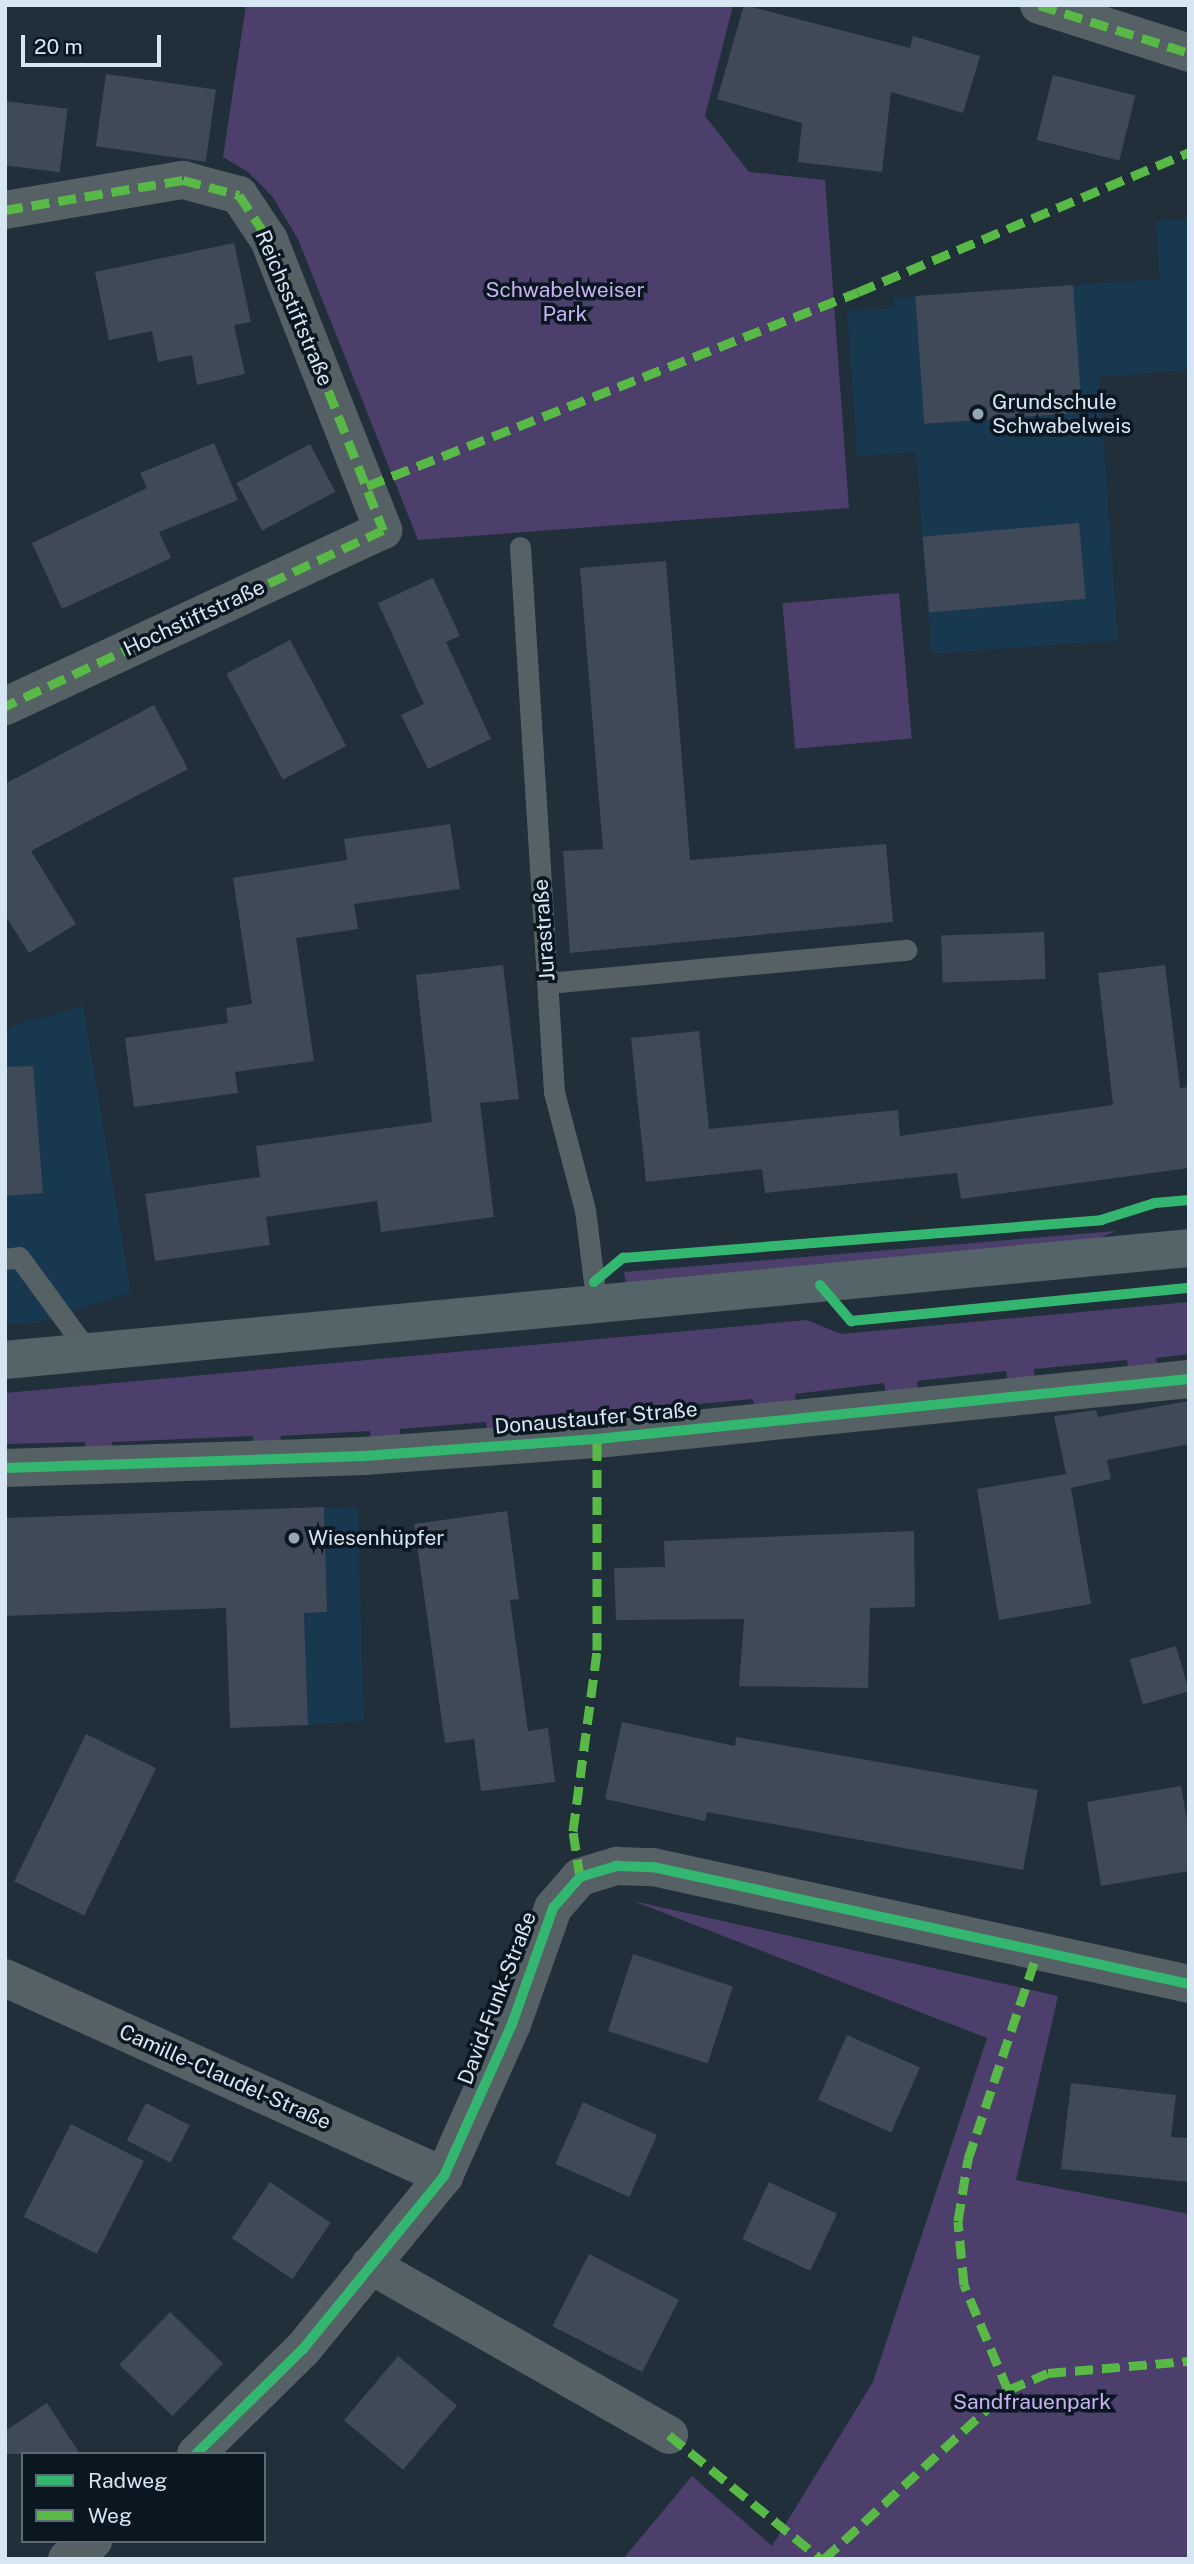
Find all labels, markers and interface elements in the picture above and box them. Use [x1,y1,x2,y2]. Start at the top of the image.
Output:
scale bar [24,21,164,65]
text: 20 m [34,34,83,59]
street label: Reichsstiftstraße [250,226,338,390]
park label: Schwabelweiser Park [485,277,645,327]
place label: Grundschule Schwabelweis [992,389,1131,439]
marker: Grundschule Schwabelweis [970,406,986,422]
street label: Hochstiftstraße [119,574,269,662]
street label: Jurastraße [528,878,560,982]
street label: Donaustaufer Straße [494,1397,698,1439]
place label: Wiesenhüpfer [308,1525,444,1551]
marker: Wiesenhüpfer [286,1530,302,1546]
street label: David-Funk-Straße [452,1908,542,2088]
street label: Camille-Claudel-Straße [115,2019,335,2135]
park label: Sandfrauenpark [953,2389,1111,2415]
legend [21,2452,266,2543]
text: Radweg [88,2468,167,2493]
text: Weg [88,2503,132,2528]

